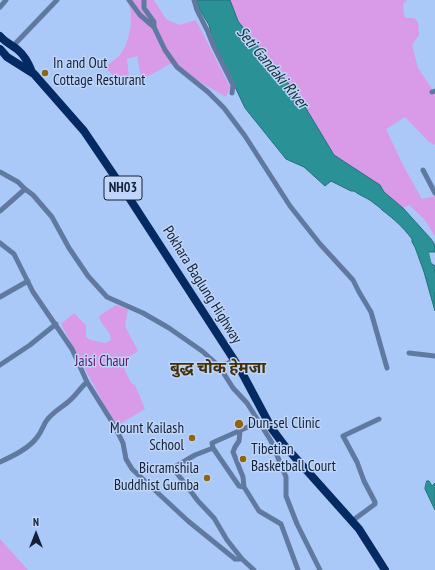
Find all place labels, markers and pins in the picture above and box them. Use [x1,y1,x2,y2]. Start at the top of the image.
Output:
place label: In and Out Cottage Resturant [53,55,145,90]
marker: In and Out Cottage Resturant [40,68,50,78]
place label: Dun-sel Clinic [248,415,320,433]
marker: Dun-sel Clinic [233,418,245,430]
place label: Mount Kailash School [110,420,184,455]
marker: Mount Kailash School [187,433,197,443]
place label: Tibetian Basketball Court [251,441,336,476]
marker: Tibetian Basketball Court [238,454,248,464]
place label: Bicramshila Buddhist Gumba [114,460,199,495]
marker: Bicramshila Buddhist Gumba [202,473,212,483]

